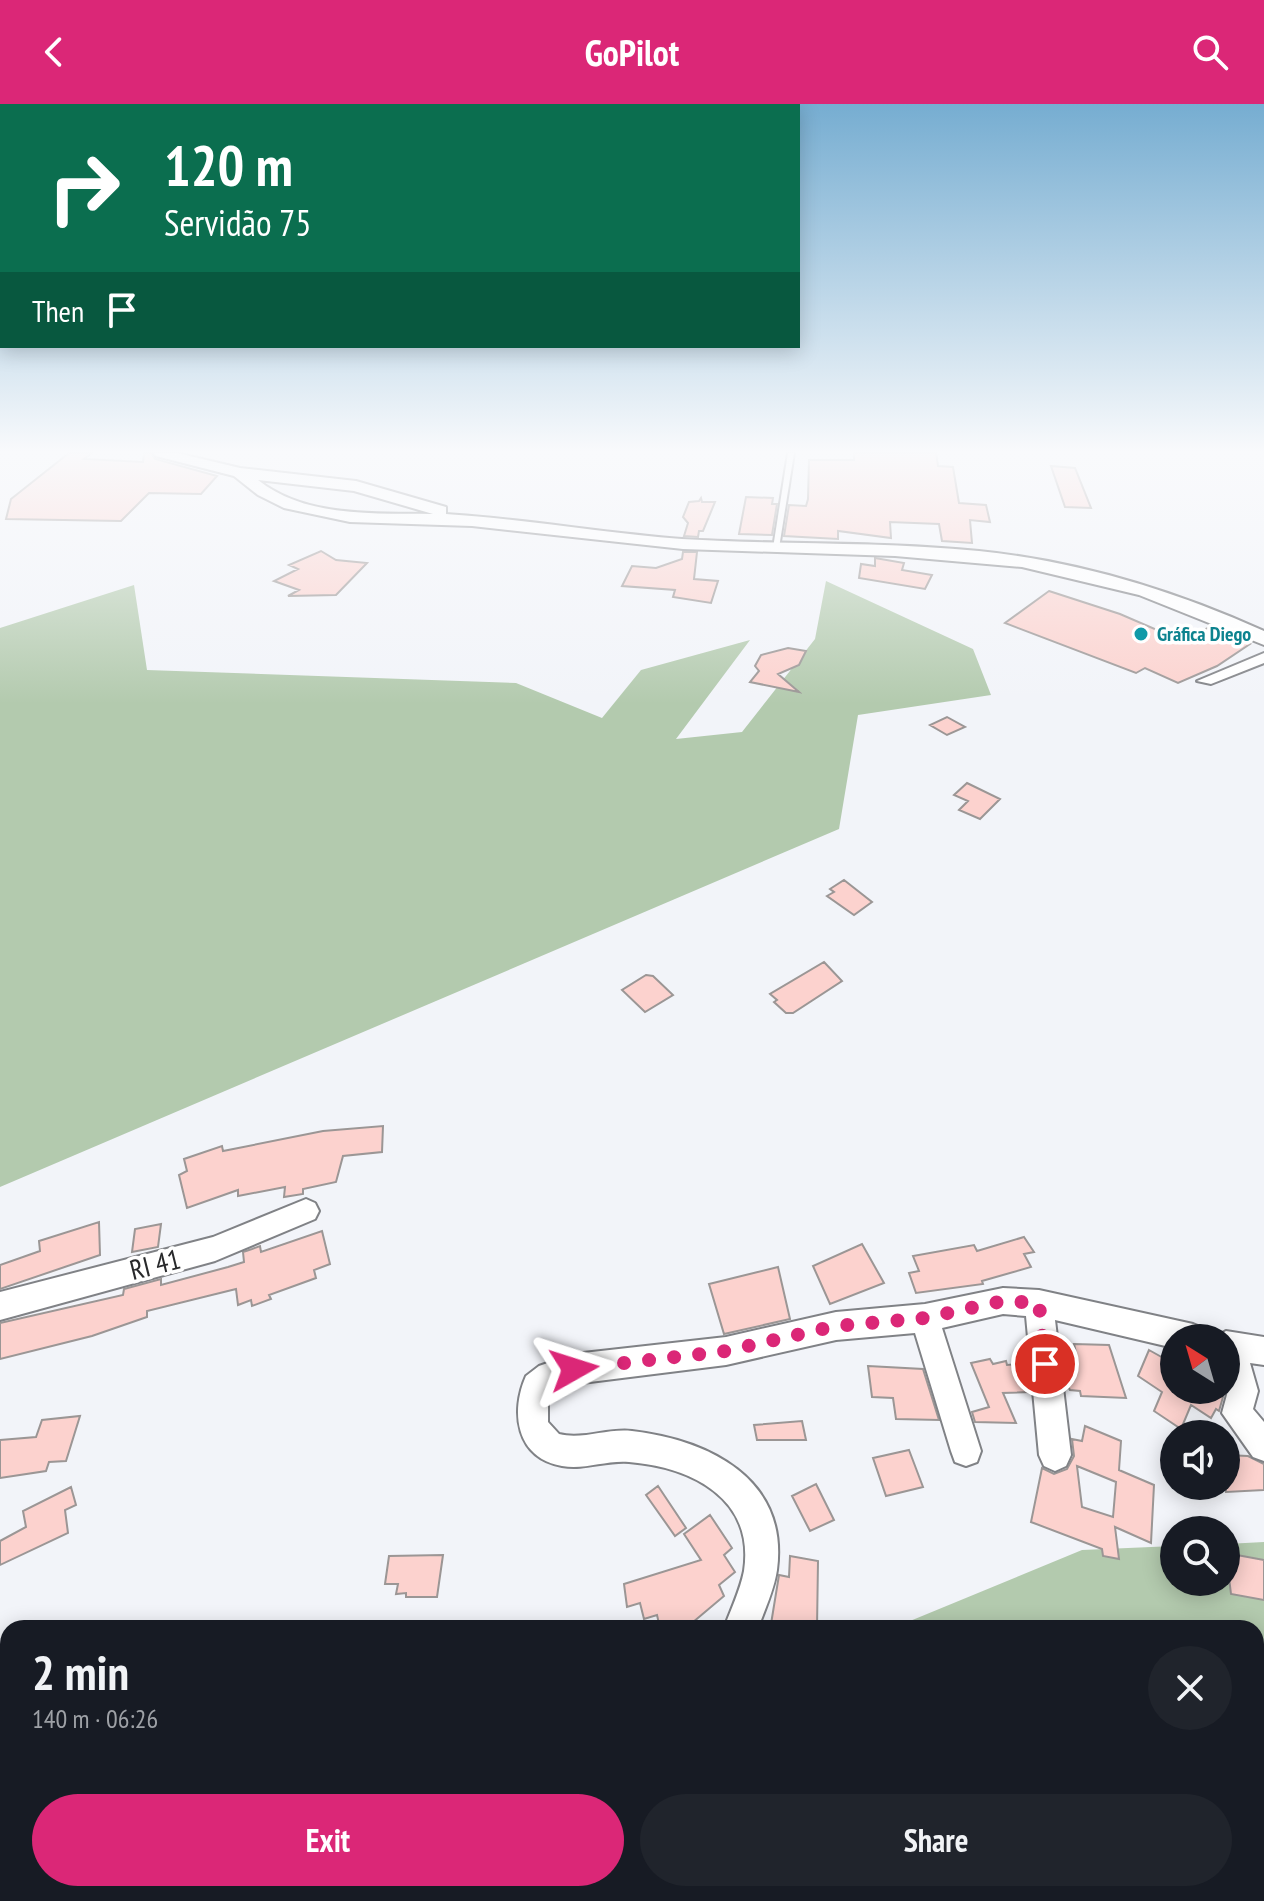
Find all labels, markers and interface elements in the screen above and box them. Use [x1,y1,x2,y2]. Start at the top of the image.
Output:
text: GoPilot [585,29,679,76]
icon: back [32,30,76,74]
icon: search [1188,30,1232,74]
text: 120 m [164,129,293,201]
icon: right [32,136,136,240]
text: Servidão 75 [164,199,312,246]
icon: arrive [100,288,144,332]
text: Then [32,291,84,330]
place label: Gráfica Diego [1157,621,1251,647]
marker: Gráfica Diego [1132,625,1150,643]
street label: RI 41 [126,1240,184,1288]
north arrow [1160,1324,1240,1404]
map controls [1160,1324,1240,1596]
position arrow [532,1327,616,1411]
pin [1011,1330,1079,1398]
icon: arrive [1023,1342,1067,1386]
button: sound [1160,1420,1240,1500]
button: search [1160,1516,1240,1596]
text: 2 min [32,1641,129,1703]
button: close [1148,1646,1232,1730]
text: 140 m · 06:26 [32,1702,158,1735]
button: Exit [32,1794,624,1886]
button: Share [640,1794,1232,1886]

